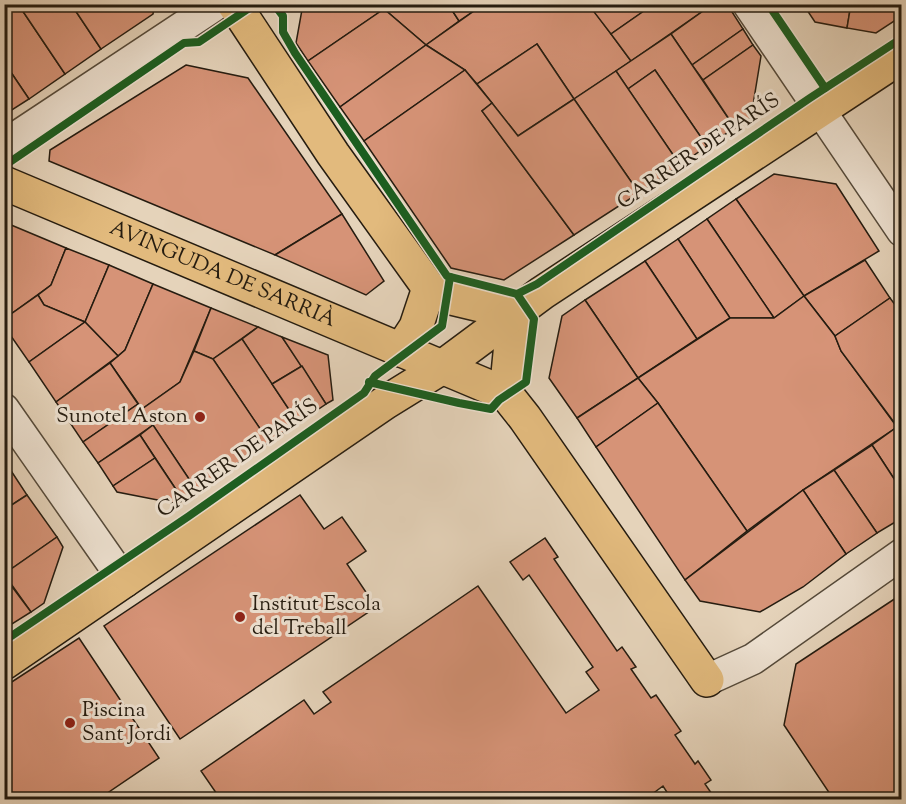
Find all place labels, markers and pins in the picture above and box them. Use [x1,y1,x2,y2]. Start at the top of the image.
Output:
place label: Sunotel Aston [56,402,188,432]
marker: Sunotel Aston [193,410,207,424]
place label: Institut Escola del Treball [252,590,381,644]
marker: Institut Escola del Treball [233,610,247,624]
place label: Piscina Sant Jordi [82,696,171,750]
marker: Piscina Sant Jordi [63,716,77,730]

